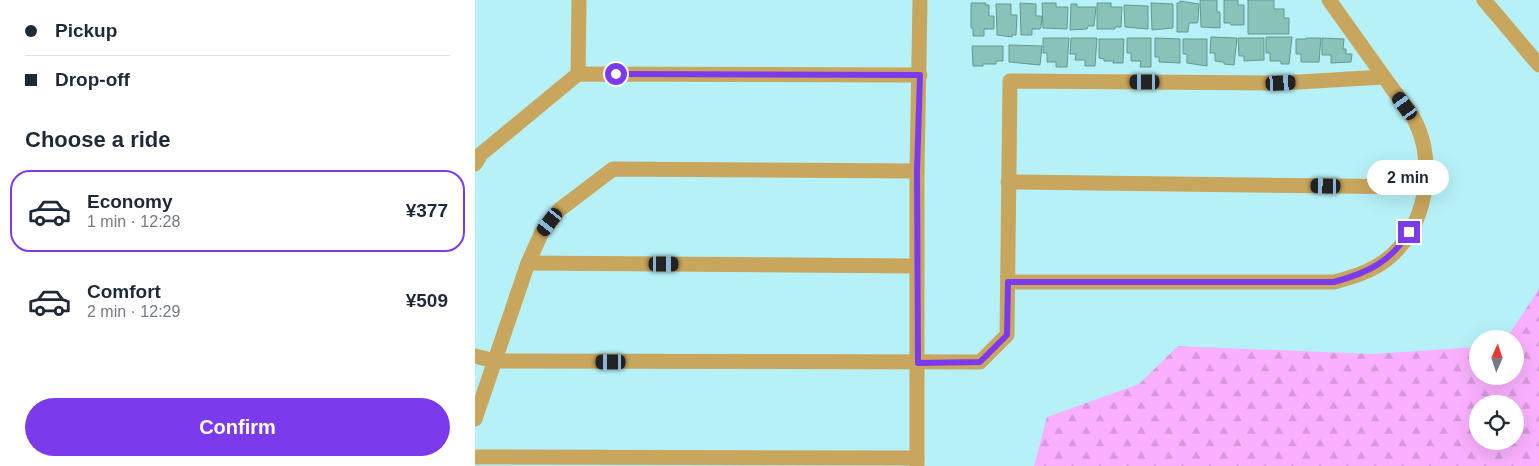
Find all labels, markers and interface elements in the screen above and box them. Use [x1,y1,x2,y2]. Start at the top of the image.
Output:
text: Pickup [55,20,117,41]
route start [605,63,627,85]
text: Drop-off [55,69,130,90]
car [1130,75,1160,90]
car [1265,75,1296,91]
car [1390,89,1419,123]
text: Choose a ride [25,127,170,152]
callout: 2 min [1368,160,1450,194]
text: 2 min [1387,169,1429,186]
car [1310,178,1341,194]
icon: car [27,189,72,234]
text: Economy [87,191,173,212]
text: ¥377 [406,200,448,221]
car [534,206,565,238]
text: 1 min · 12:28 [87,213,180,230]
route end [1398,221,1420,243]
car [649,257,679,272]
icon: car [27,279,72,324]
text: Comfort [87,281,161,302]
text: ¥509 [406,290,448,311]
text: 2 min · 12:29 [87,303,180,320]
north arrow [1469,330,1524,385]
map controls [1469,330,1524,450]
car [596,355,626,370]
button: locate [1469,395,1524,450]
button: Confirm [25,398,450,456]

